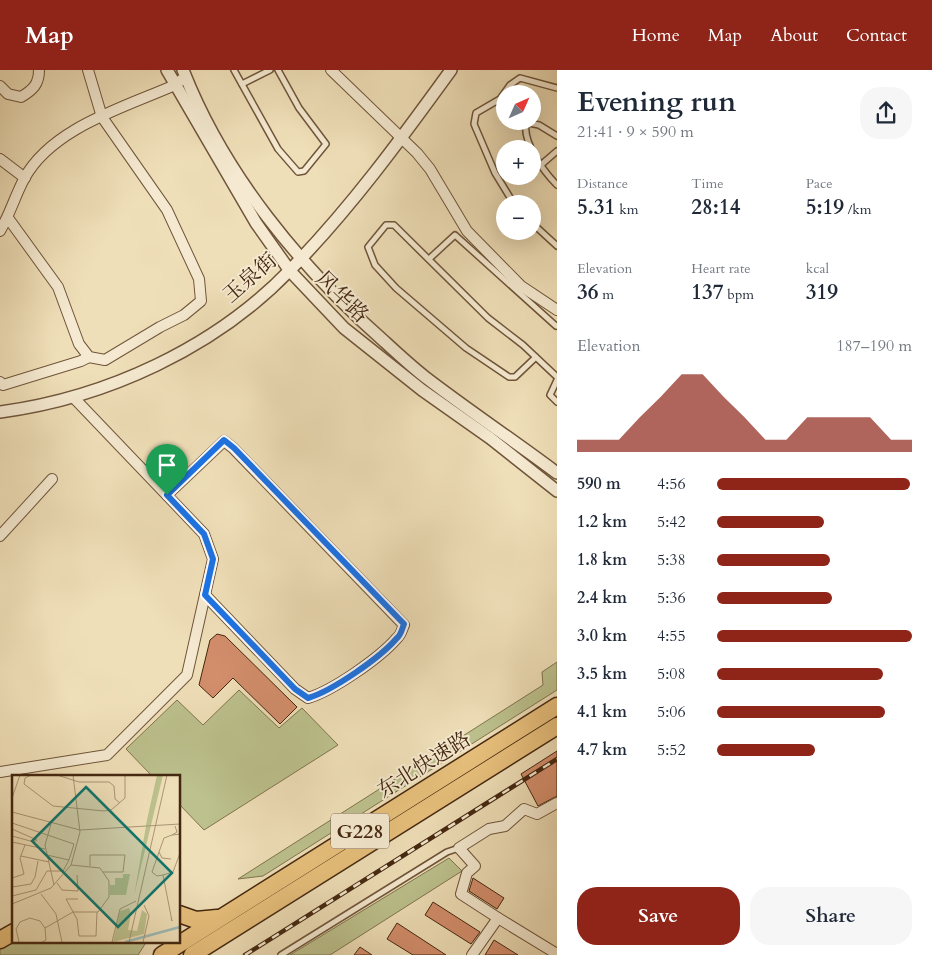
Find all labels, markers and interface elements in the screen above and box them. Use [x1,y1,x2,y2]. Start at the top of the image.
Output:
text: Map [25,19,74,52]
text: Home [632,23,680,48]
text: Map [708,23,742,48]
text: About [770,23,818,48]
text: Contact [846,23,907,48]
text: Evening run [577,83,736,121]
north arrow [496,85,541,130]
map controls [496,85,541,240]
button: share [860,87,912,139]
text: 21:41 · 9 × 590 m [577,121,694,143]
button: + [496,140,541,185]
text: Distance [577,174,628,193]
text: Time [691,174,724,193]
text: Pace [806,174,833,193]
text: 5.31 [577,193,615,222]
text: 28:14 [691,193,740,222]
text: 5:19 [806,193,844,222]
button: − [496,195,541,240]
text: km [615,200,638,219]
text: /km [844,200,872,219]
street label: 玉泉街 [217,246,283,310]
text: Elevation [577,259,633,278]
text: Heart rate [691,259,751,278]
text: kcal [806,259,829,278]
street label: 风华路 [309,265,375,329]
text: 36 [577,278,599,307]
text: 137 [691,278,724,307]
text: 319 [806,278,838,307]
text: m [599,285,614,304]
text: bpm [724,285,754,304]
text: Elevation [577,335,641,357]
text: 187–190 m [836,335,912,357]
pin [146,444,188,495]
icon: arrive [153,451,181,479]
text: 590 m [577,473,621,495]
text: 4:56 [657,473,686,495]
text: 1.2 km [577,511,627,533]
text: 5:42 [657,511,686,533]
text: 1.8 km [577,549,627,571]
text: 5:38 [657,549,686,571]
text: 2.4 km [577,587,627,609]
text: 5:36 [657,587,686,609]
text: 3.0 km [577,625,627,647]
text: 4:55 [657,625,686,647]
text: 3.5 km [577,663,627,685]
text: 5:08 [657,663,686,685]
text: 4.1 km [577,701,627,723]
text: 5:06 [657,701,686,723]
street label: 东北快速路 [372,725,476,805]
text: 4.7 km [577,739,627,761]
text: 5:52 [657,739,686,761]
inset map [12,775,180,942]
road number: G228 [331,814,389,848]
button: Save [577,887,740,945]
button: Share [750,887,912,945]

